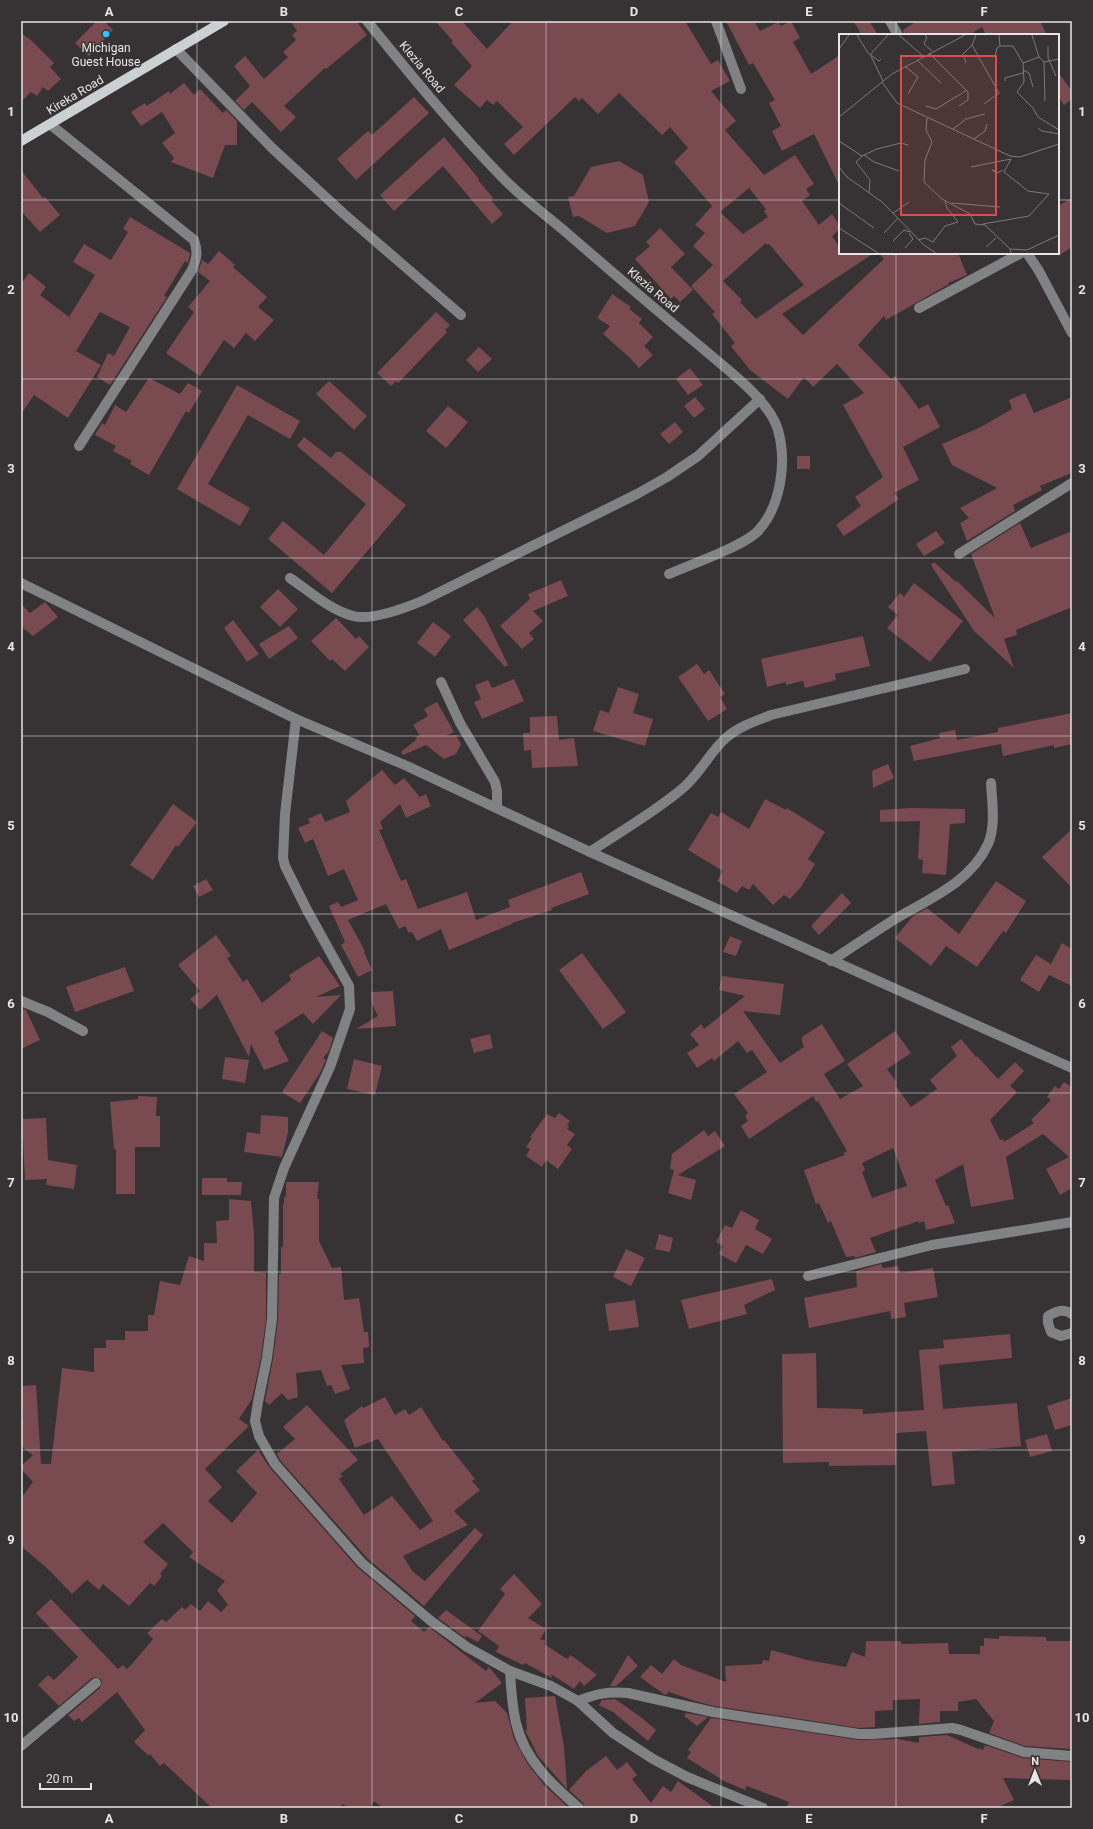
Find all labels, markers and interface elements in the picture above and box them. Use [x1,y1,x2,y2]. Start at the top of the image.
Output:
text: A [105,4,114,19]
text: B [280,4,288,19]
text: C [455,4,464,19]
text: D [630,4,638,19]
text: E [805,4,813,19]
text: F [980,4,988,19]
marker: Michigan Guest House [101,29,111,39]
inset map [839,34,1059,254]
street label: Klezia Road [396,38,448,96]
place label: Michigan Guest House [72,41,140,69]
street label: Kireka Road [44,73,106,117]
text: 1 [7,104,15,119]
text: 1 [1078,104,1086,119]
street label: Klezia Road [624,264,682,316]
text: 2 [7,282,15,297]
text: 2 [1078,282,1086,297]
text: 3 [7,461,15,476]
text: 3 [1078,461,1086,476]
text: 4 [7,639,15,654]
text: 4 [1078,639,1086,654]
text: 5 [7,818,15,833]
text: 5 [1078,818,1086,833]
text: 6 [7,996,15,1011]
text: 6 [1078,996,1086,1011]
text: 7 [7,1175,15,1190]
text: 7 [1078,1175,1086,1190]
text: 8 [7,1353,15,1368]
text: 8 [1078,1353,1086,1368]
text: 9 [7,1532,15,1547]
text: 9 [1078,1532,1086,1547]
text: 10 [4,1710,18,1725]
text: 10 [1075,1710,1089,1725]
north arrow [1015,1751,1055,1791]
text: N [1031,1755,1039,1768]
scale bar [40,1765,91,1791]
text: 20 m [46,1772,73,1786]
text: A [105,1811,114,1826]
text: B [280,1811,288,1826]
text: C [455,1811,464,1826]
text: D [630,1811,638,1826]
text: E [805,1811,813,1826]
text: F [980,1811,988,1826]

